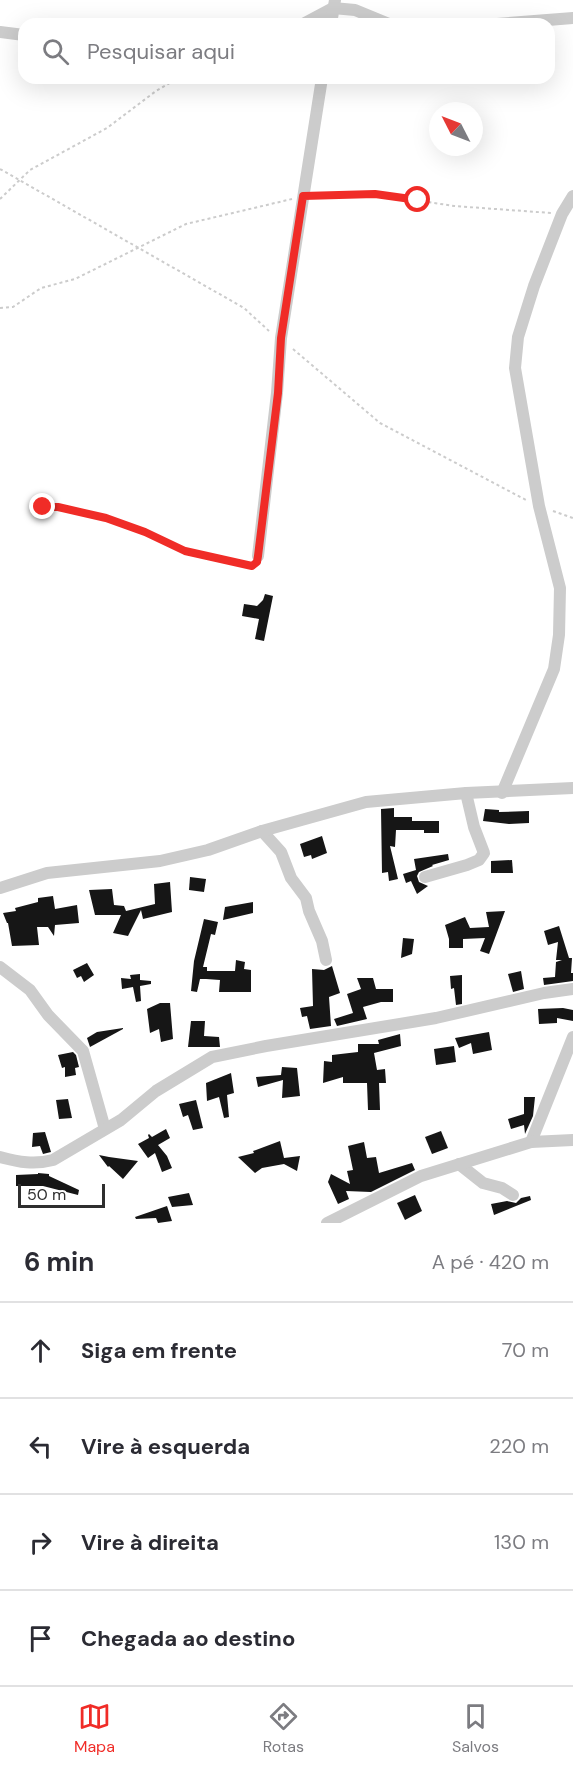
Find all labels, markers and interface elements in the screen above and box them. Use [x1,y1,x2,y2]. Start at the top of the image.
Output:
search box [18,18,555,84]
icon: search [39,35,72,68]
text: Pesquisar aqui [87,37,235,66]
north arrow [429,102,483,156]
route start [404,186,430,212]
route end [29,493,55,519]
scale bar [18,1181,105,1208]
text: 50 m [27,1184,66,1205]
text: 6 min [24,1245,94,1279]
text: A pé · 420 m [432,1249,549,1275]
icon: ahead [24,1334,57,1367]
text: Siga em frente [81,1336,237,1365]
text: 70 m [502,1337,549,1363]
icon: left [24,1430,57,1463]
text: Vire à esquerda [81,1432,250,1461]
text: 220 m [489,1433,549,1459]
icon: right [24,1526,57,1559]
text: Vire à direita [81,1528,219,1557]
text: 130 m [494,1529,549,1555]
icon: arrive [24,1622,57,1655]
text: Chegada ao destino [81,1624,295,1653]
tab: Mapa [74,1700,115,1757]
tab: Rotas [263,1700,304,1757]
tab: Salvos [452,1700,499,1757]

